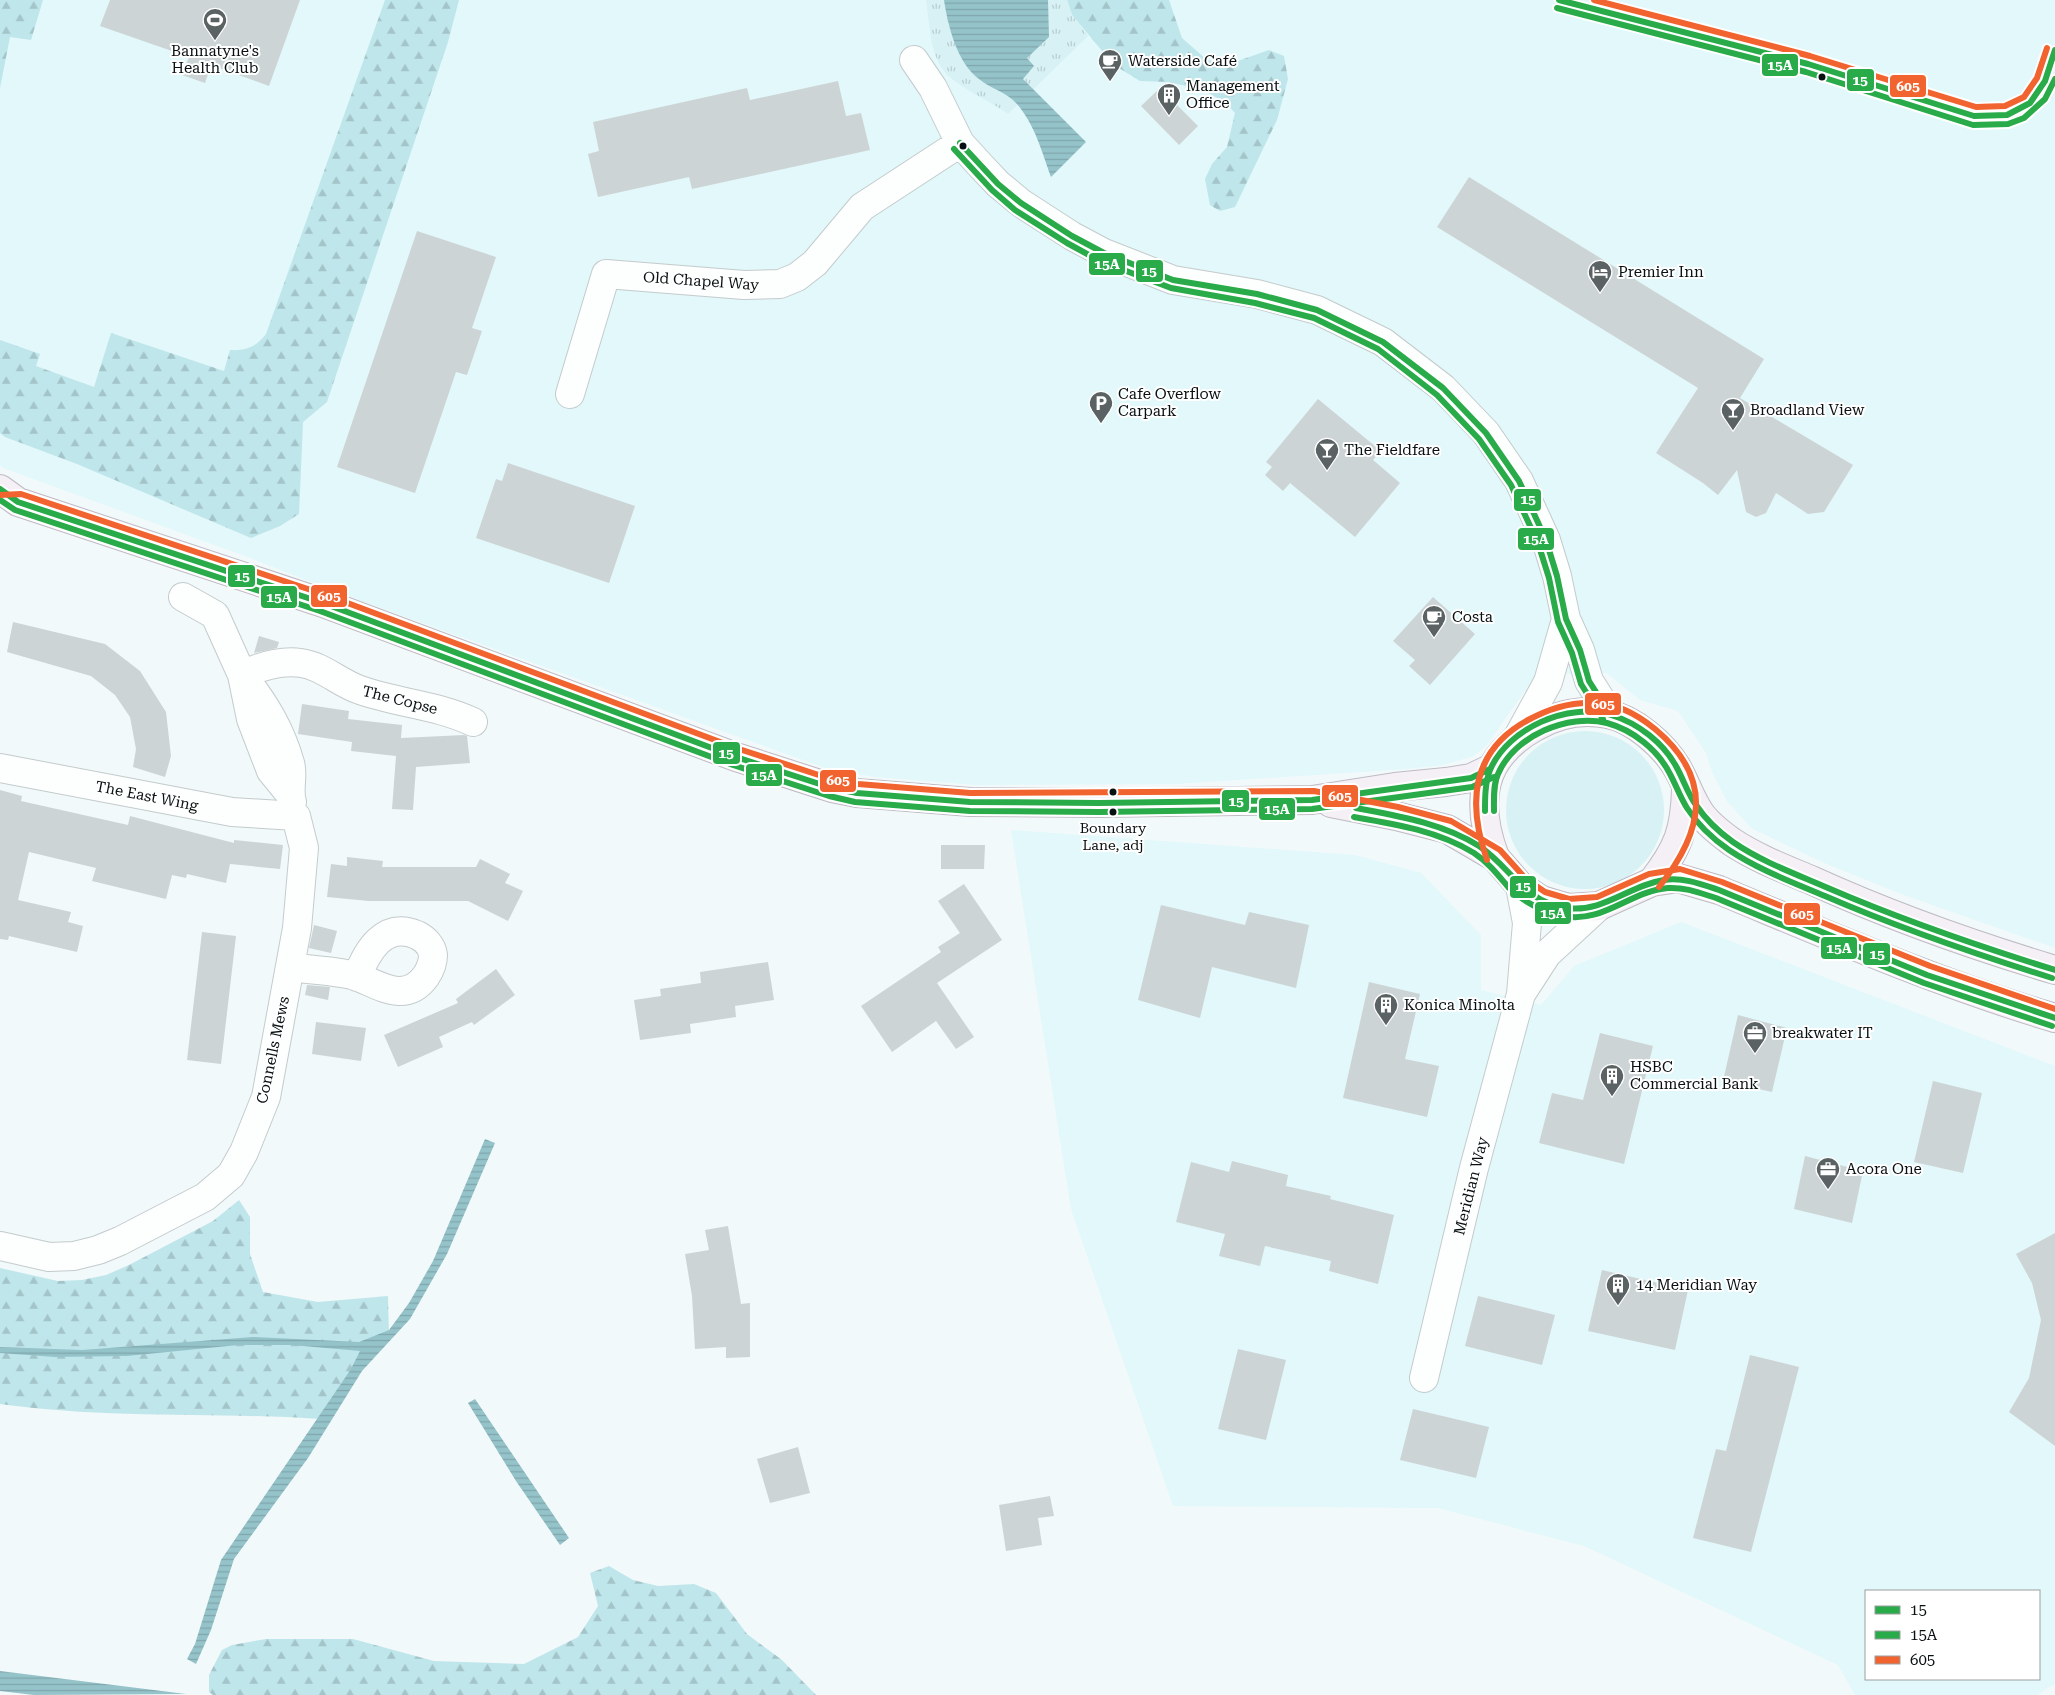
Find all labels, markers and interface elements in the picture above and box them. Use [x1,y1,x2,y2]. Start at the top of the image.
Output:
sports icon: Bannatyne's Health Club [202,7,228,41]
place label: Bannatyne's Health Club [171,42,259,77]
cafe icon: Waterside Café [1097,48,1123,82]
place label: Waterside Café [1128,52,1237,70]
line badge: 15A [1761,53,1799,77]
text: 15A [1767,57,1793,73]
line badge: 15 [1846,68,1875,92]
unlabelled marker [1817,72,1827,82]
text: 15 [1852,72,1868,88]
line badge: 605 [1889,74,1927,98]
place label: Management Office [1186,77,1280,112]
text: 605 [1896,78,1920,94]
building icon: Management Office [1156,82,1182,116]
unlabelled marker [958,141,968,151]
line badge: 15A [1088,252,1126,276]
text: 15A [1094,256,1120,272]
line badge: 15 [1135,259,1164,283]
hotel icon: Premier Inn [1587,259,1613,293]
text: 15 [1141,263,1157,279]
place label: Premier Inn [1618,263,1704,281]
street label: Old Chapel Way [642,268,760,294]
place label: Cafe Overflow Carpark [1118,385,1221,420]
parking icon: Cafe Overflow Carpark [1088,390,1114,424]
bar icon: Broadland View [1720,397,1746,431]
place label: Broadland View [1750,401,1865,419]
bar icon: The Fieldfare [1314,437,1340,471]
place label: The Fieldfare [1344,441,1440,459]
line badge: 15 [1513,488,1542,512]
text: 15 [1520,491,1536,507]
line badge: 15A [1517,527,1555,551]
text: 15A [1523,531,1549,547]
line badge: 15 [227,564,256,588]
text: 15 [234,568,250,584]
line badge: 605 [310,584,348,608]
line badge: 15A [260,585,298,609]
text: 605 [317,588,341,604]
text: 15A [266,589,292,605]
cafe icon: Costa [1421,604,1447,638]
place label: Costa [1452,608,1493,626]
street label: The Copse [361,682,439,718]
line badge: 605 [1584,692,1622,716]
text: 605 [1591,696,1615,712]
line badge: 15 [712,741,741,765]
text: 15 [718,745,734,761]
line badge: 15A [745,763,783,787]
text: 15A [751,767,777,783]
line badge: 605 [819,769,857,793]
text: 605 [826,772,850,788]
street label: The East Wing [94,777,200,815]
line badge: 605 [1321,784,1359,808]
unlabelled marker [1108,787,1118,797]
text: 605 [1328,788,1352,804]
line badge: 15 [1221,789,1250,813]
text: 15 [1228,793,1244,809]
line badge: 15A [1258,797,1296,821]
text: 15A [1264,801,1290,817]
marker: Boundary Lane, adj [1108,807,1118,817]
place label: Boundary Lane, adj [1080,820,1147,853]
line badge: 15 [1509,875,1537,899]
text: 15 [1515,878,1531,894]
line badge: 15A [1534,901,1572,925]
line badge: 605 [1783,902,1821,926]
text: 15A [1540,905,1566,921]
text: 605 [1790,906,1814,922]
line badge: 15A [1820,936,1858,960]
text: 15A [1826,940,1852,956]
line badge: 15 [1862,942,1891,966]
text: 15 [1869,946,1885,962]
building icon: Konica Minolta [1373,992,1399,1026]
street label: Connells Mews [253,995,293,1105]
place label: Konica Minolta [1404,996,1515,1014]
office icon: breakwater IT [1742,1020,1768,1054]
place label: breakwater IT [1772,1024,1873,1042]
place label: HSBC Commercial Bank [1630,1058,1759,1093]
building icon: HSBC Commercial Bank [1599,1063,1625,1097]
street label: Meridian Way [1450,1135,1492,1237]
office icon: Acora One [1815,1156,1841,1190]
place label: Acora One [1846,1160,1922,1178]
building icon: 14 Meridian Way [1605,1272,1631,1306]
place label: 14 Meridian Way [1636,1276,1757,1294]
legend [1865,1590,2040,1680]
text: 15 [1910,1601,1927,1619]
text: 15A [1910,1626,1938,1644]
text: 605 [1910,1651,1935,1669]

